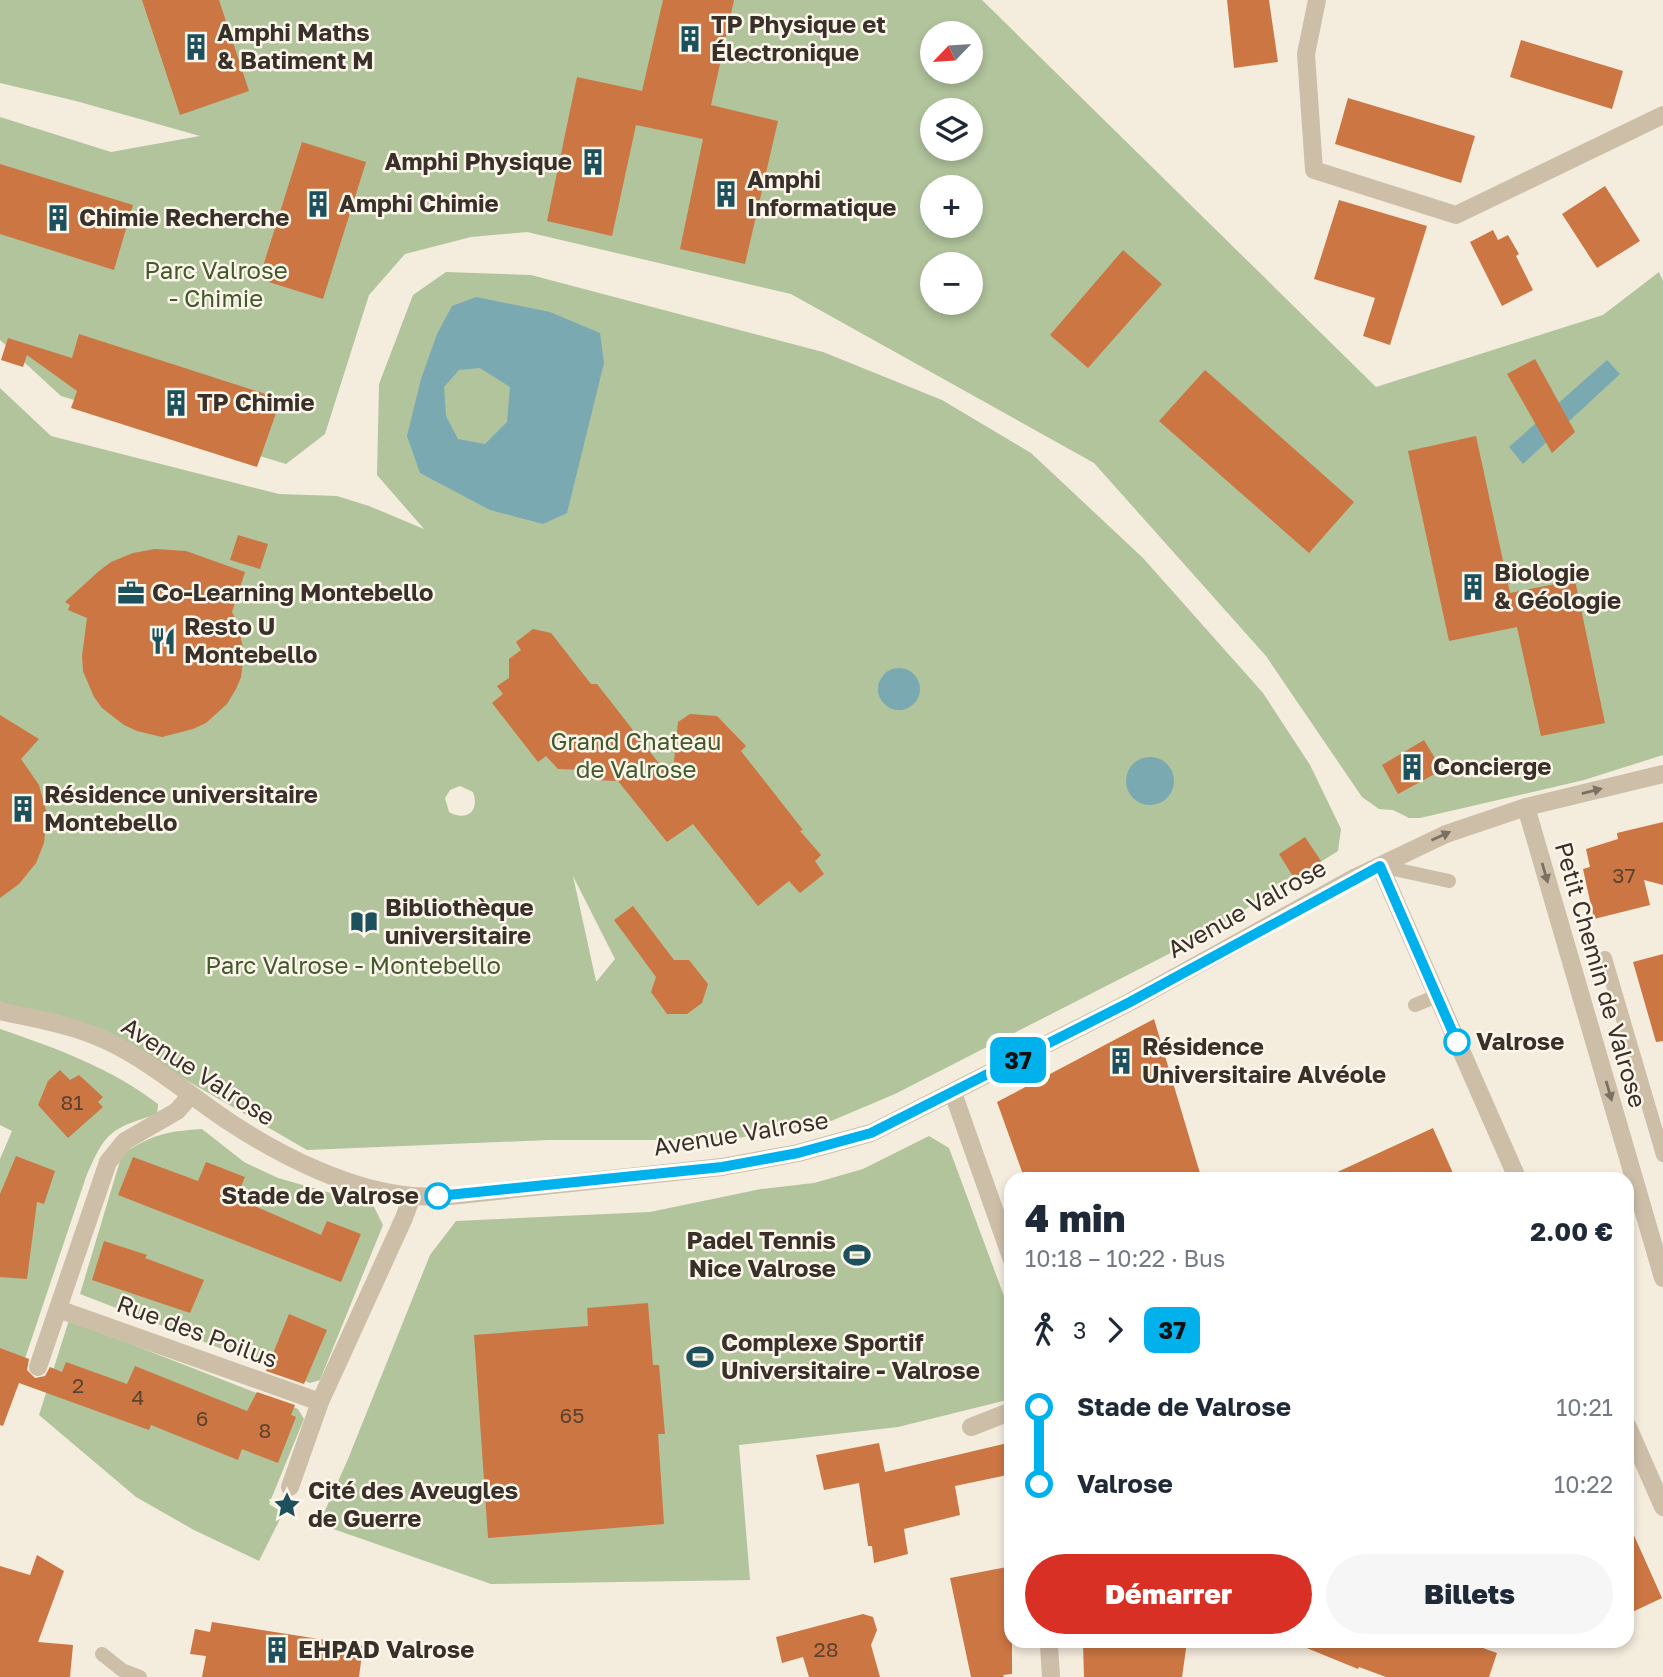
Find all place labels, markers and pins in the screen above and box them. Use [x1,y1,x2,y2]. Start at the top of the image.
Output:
place label: TP Physique et Électronique [711,9,886,66]
place label: Amphi Maths & Batiment M [217,17,374,74]
building icon: TP Physique et Électronique [675,24,705,54]
building icon: Amphi Maths & Batiment M [181,32,211,62]
place label: Amphi Physique [385,146,572,175]
building icon: Amphi Physique [578,147,608,177]
place label: Amphi Informatique [747,164,896,221]
building icon: Amphi Informatique [711,179,741,209]
place label: Amphi Chimie [339,188,499,217]
building icon: Amphi Chimie [303,189,333,219]
place label: Chimie Recherche [79,202,289,231]
building icon: Chimie Recherche [43,203,73,233]
place label: TP Chimie [197,387,315,416]
building icon: TP Chimie [161,388,191,418]
place label: Biologie & Géologie [1494,557,1621,614]
building icon: Biologie & Géologie [1458,572,1488,602]
place label: Co-Learning Montebello [152,577,433,606]
office icon: Co-Learning Montebello [116,578,146,608]
place label: Resto U Montebello [184,611,317,668]
restaurant icon: Resto U Montebello [148,626,178,656]
place label: Concierge [1433,751,1551,780]
building icon: Concierge [1397,752,1427,782]
place label: Résidence universitaire Montebello [44,779,318,836]
building icon: Résidence universitaire Montebello [8,794,38,824]
place label: Bibliothèque universitaire [385,892,534,949]
library icon: Bibliothèque universitaire [349,907,379,937]
place label: Valrose [1476,1026,1564,1055]
marker: Valrose [1444,1029,1470,1055]
place label: Résidence Universitaire Alvéole [1142,1031,1386,1088]
building icon: Résidence Universitaire Alvéole [1106,1046,1136,1076]
place label: Stade de Valrose [221,1180,419,1209]
marker: Stade de Valrose [425,1183,451,1209]
place label: Padel Tennis Nice Valrose [687,1225,836,1282]
sports icon: Padel Tennis Nice Valrose [842,1240,872,1270]
place label: Complexe Sportif Universitaire - Valrose [721,1327,980,1384]
sports icon: Complexe Sportif Universitaire - Valrose [685,1342,715,1372]
place label: Cité des Aveugles de Guerre [308,1475,518,1532]
place icon: Cité des Aveugles de Guerre [272,1490,302,1520]
place label: EHPAD Valrose [298,1634,474,1663]
building icon: EHPAD Valrose [262,1635,292,1665]

